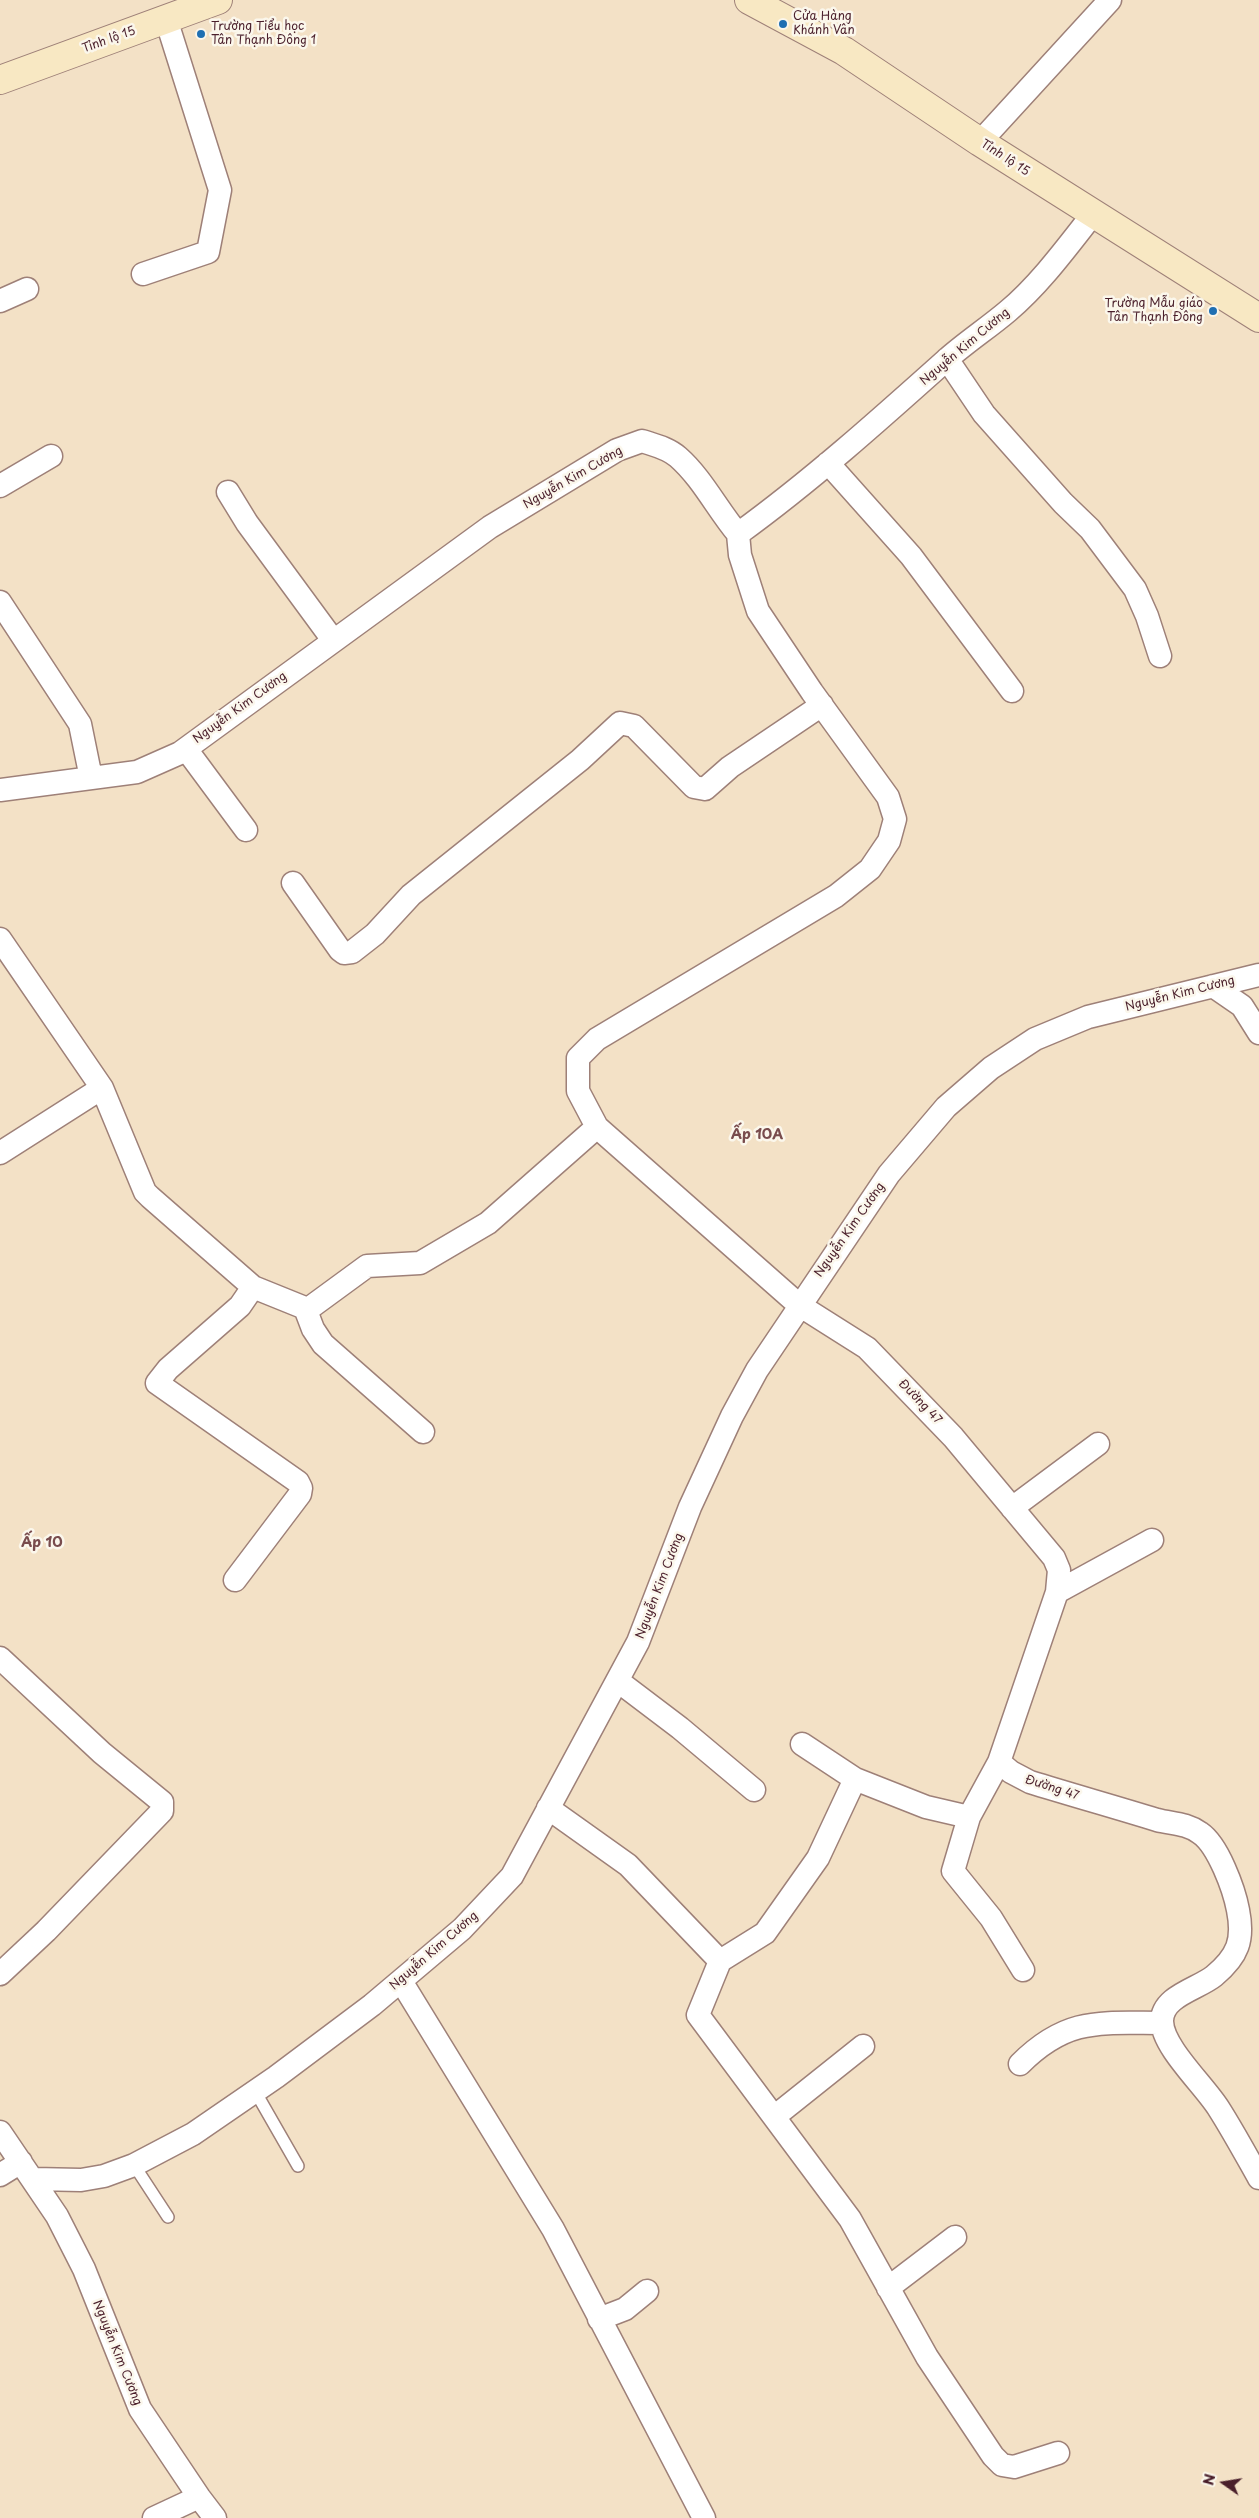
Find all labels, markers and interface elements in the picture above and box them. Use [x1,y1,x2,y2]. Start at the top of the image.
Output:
place label: Cửa Hàng Khánh Vân [793,10,855,38]
marker: Cửa Hàng Khánh Vân [777,18,789,30]
place label: Trường Tiểu học Tân Thạnh Đông 1 [211,20,316,48]
street label: Tỉnh lộ 15 [81,24,137,56]
marker: Trường Tiểu học Tân Thạnh Đông 1 [195,28,207,40]
street label: Tỉnh lộ 15 [978,137,1032,179]
place label: Trường Mẫu giáo Tân Thạnh Đông [1104,297,1203,325]
marker: Trường Mẫu giáo Tân Thạnh Đông [1207,305,1219,317]
street label: Nguyễn Kim Cương [917,306,1013,388]
street label: Nguyễn Kim Cương [521,444,625,512]
street label: Nguyễn Kim Cương [190,669,290,747]
street label: Nguyễn Kim Cương [1124,973,1236,1015]
district label: Ấp 10A [731,1127,783,1143]
street label: Nguyễn Kim Cương [812,1180,888,1280]
street label: Đường 47 [895,1377,945,1427]
street label: Nguyễn Kim Cương [633,1531,687,1641]
district label: Ấp 10 [21,1535,63,1551]
street label: Đường 47 [1023,1772,1081,1804]
street label: Nguyễn Kim Cương [387,1909,481,1993]
street label: Nguyễn Kim Cương [89,2298,145,2408]
north arrow [1199,2458,1249,2508]
text: N [1197,2472,1220,2487]

